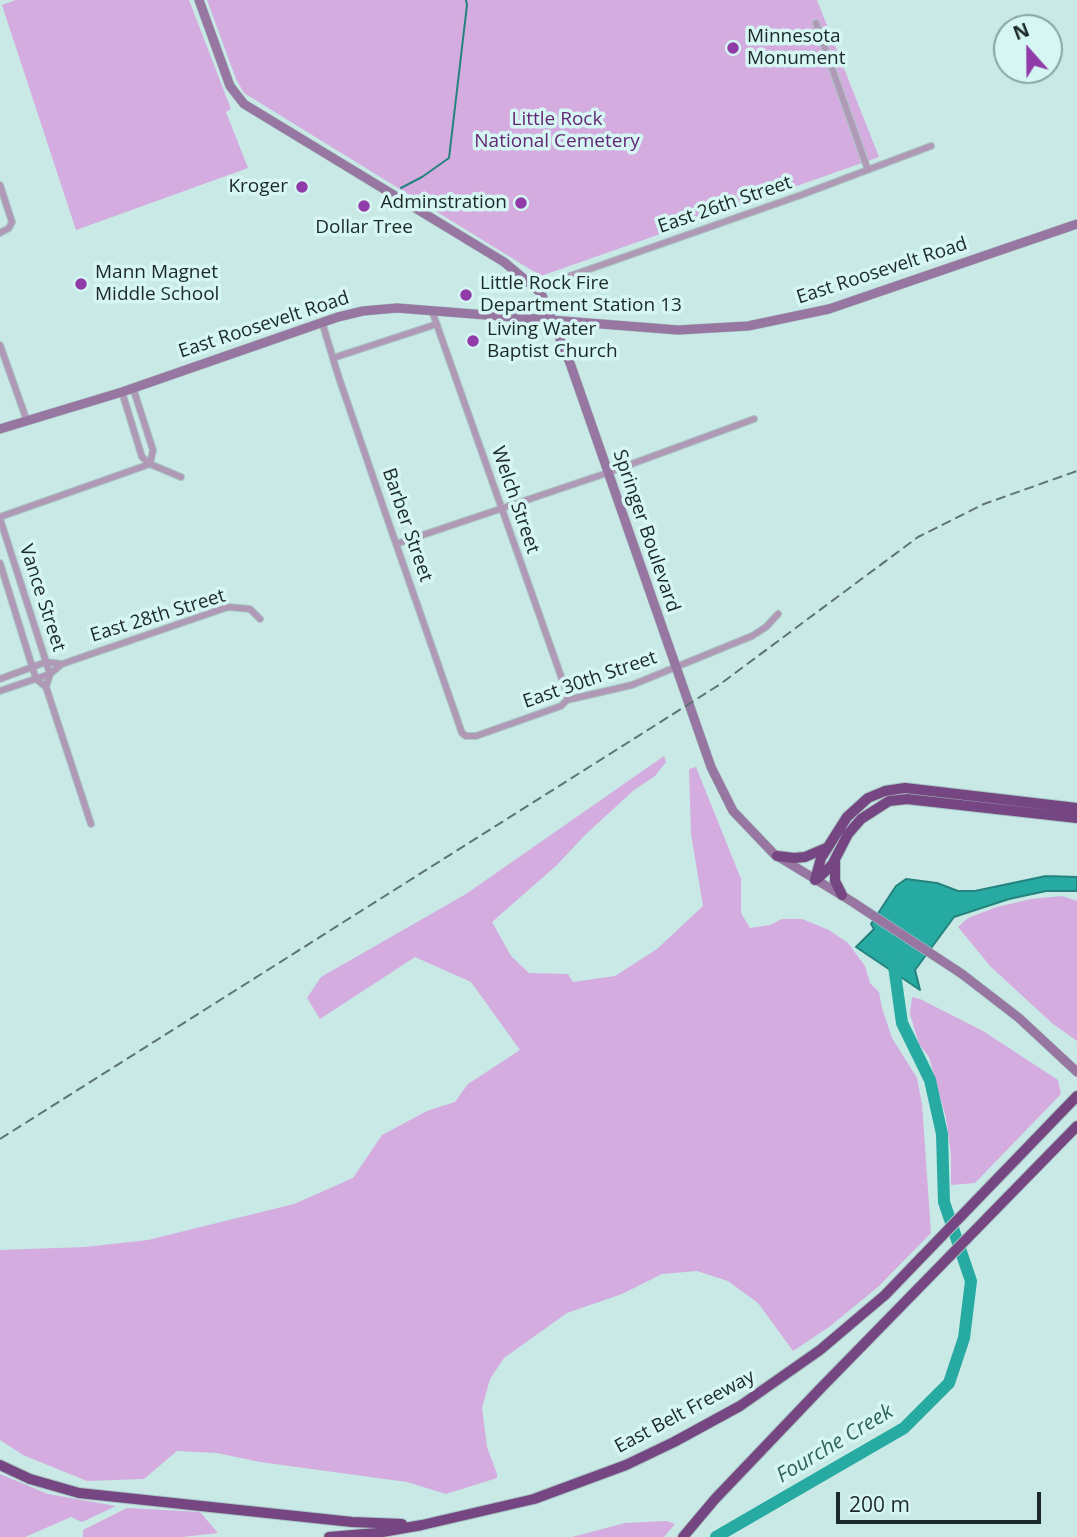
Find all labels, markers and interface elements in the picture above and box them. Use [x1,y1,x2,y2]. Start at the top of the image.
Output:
north arrow [993,14,1063,84]
text: N [1009,16,1033,46]
place label: Minnesota Monument [747,26,846,70]
marker: Minnesota Monument [725,40,741,56]
park label: Little Rock National Cemetery [474,109,640,153]
street label: East 26th Street [655,171,795,239]
place label: Kroger [228,176,288,198]
marker: Kroger [294,179,310,195]
place label: Adminstration [381,192,507,214]
marker: Adminstration [513,195,529,211]
marker: Dollar Tree [356,198,372,214]
place label: Dollar Tree [315,217,413,239]
street label: East Roosevelt Road [794,233,970,309]
place label: Mann Magnet Middle School [95,262,219,306]
place label: Little Rock Fire Department Station 13 [480,273,682,317]
marker: Mann Magnet Middle School [73,276,89,292]
street label: East Roosevelt Road [176,287,352,363]
marker: Little Rock Fire Department Station 13 [458,287,474,303]
place label: Living Water Baptist Church [487,319,618,363]
marker: Living Water Baptist Church [465,333,481,349]
street label: Welch Street [486,443,544,557]
street label: Springer Boulevard [608,447,684,615]
street label: Barber Street [377,465,437,585]
street label: Vance Street [14,542,70,654]
street label: East 28th Street [88,585,228,647]
street label: East 30th Street [520,646,660,714]
street label: East Belt Freeway [611,1366,759,1458]
water label: Fourche Creek [772,1399,898,1489]
scale bar [839,1478,1044,1522]
text: 200 m [849,1490,910,1518]

